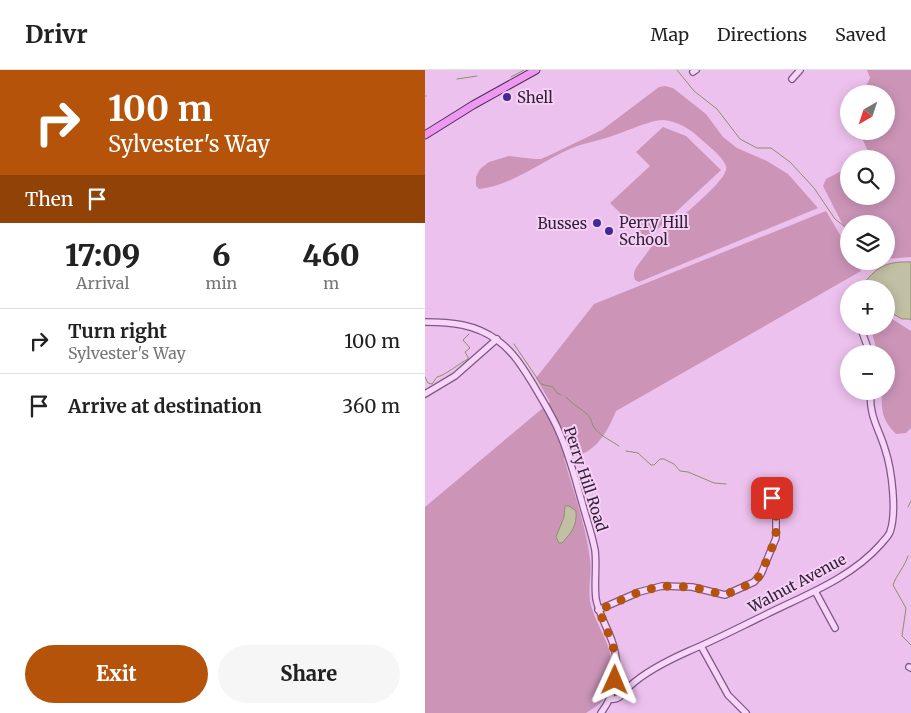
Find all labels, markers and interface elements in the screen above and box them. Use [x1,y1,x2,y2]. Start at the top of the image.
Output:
text: Drivr [25,19,88,50]
text: Map [651,23,689,46]
text: Directions [717,23,807,46]
text: Saved [835,23,886,46]
north arrow [840,85,895,140]
map controls [840,85,895,400]
text: 100 m [108,87,213,131]
place label: Shell [517,88,553,107]
icon: right [25,90,90,155]
marker: Shell [501,91,513,103]
text: Sylvester's Way [108,130,270,158]
button: search [840,150,895,205]
icon: arrive [83,185,111,213]
text: Then [25,187,73,211]
place label: Perry Hill School [619,213,689,249]
place label: Busses [538,214,587,233]
button: layers [840,215,895,270]
marker: Busses [591,217,603,229]
marker: Perry Hill School [603,225,615,237]
text: 17:09 [65,236,140,274]
text: 6 [212,236,231,274]
text: 460 [302,236,360,274]
text: Arrival [76,273,129,293]
text: min [206,273,237,293]
text: m [323,273,339,293]
button: + [840,280,895,335]
text: Turn right [68,319,167,343]
icon: right [25,327,53,355]
text: 100 m [344,329,400,353]
text: Sylvester's Way [68,343,186,363]
button: − [840,345,895,400]
icon: arrive [25,392,53,420]
text: Arrive at destination [68,394,262,418]
text: 360 m [342,394,400,418]
street label: Perry Hill Road [560,424,612,534]
pin [751,477,793,519]
icon: arrive [758,484,786,512]
street label: Walnut Avenue [744,549,849,617]
button: Exit [25,645,208,703]
button: Share [218,645,400,703]
position arrow [588,653,640,705]

